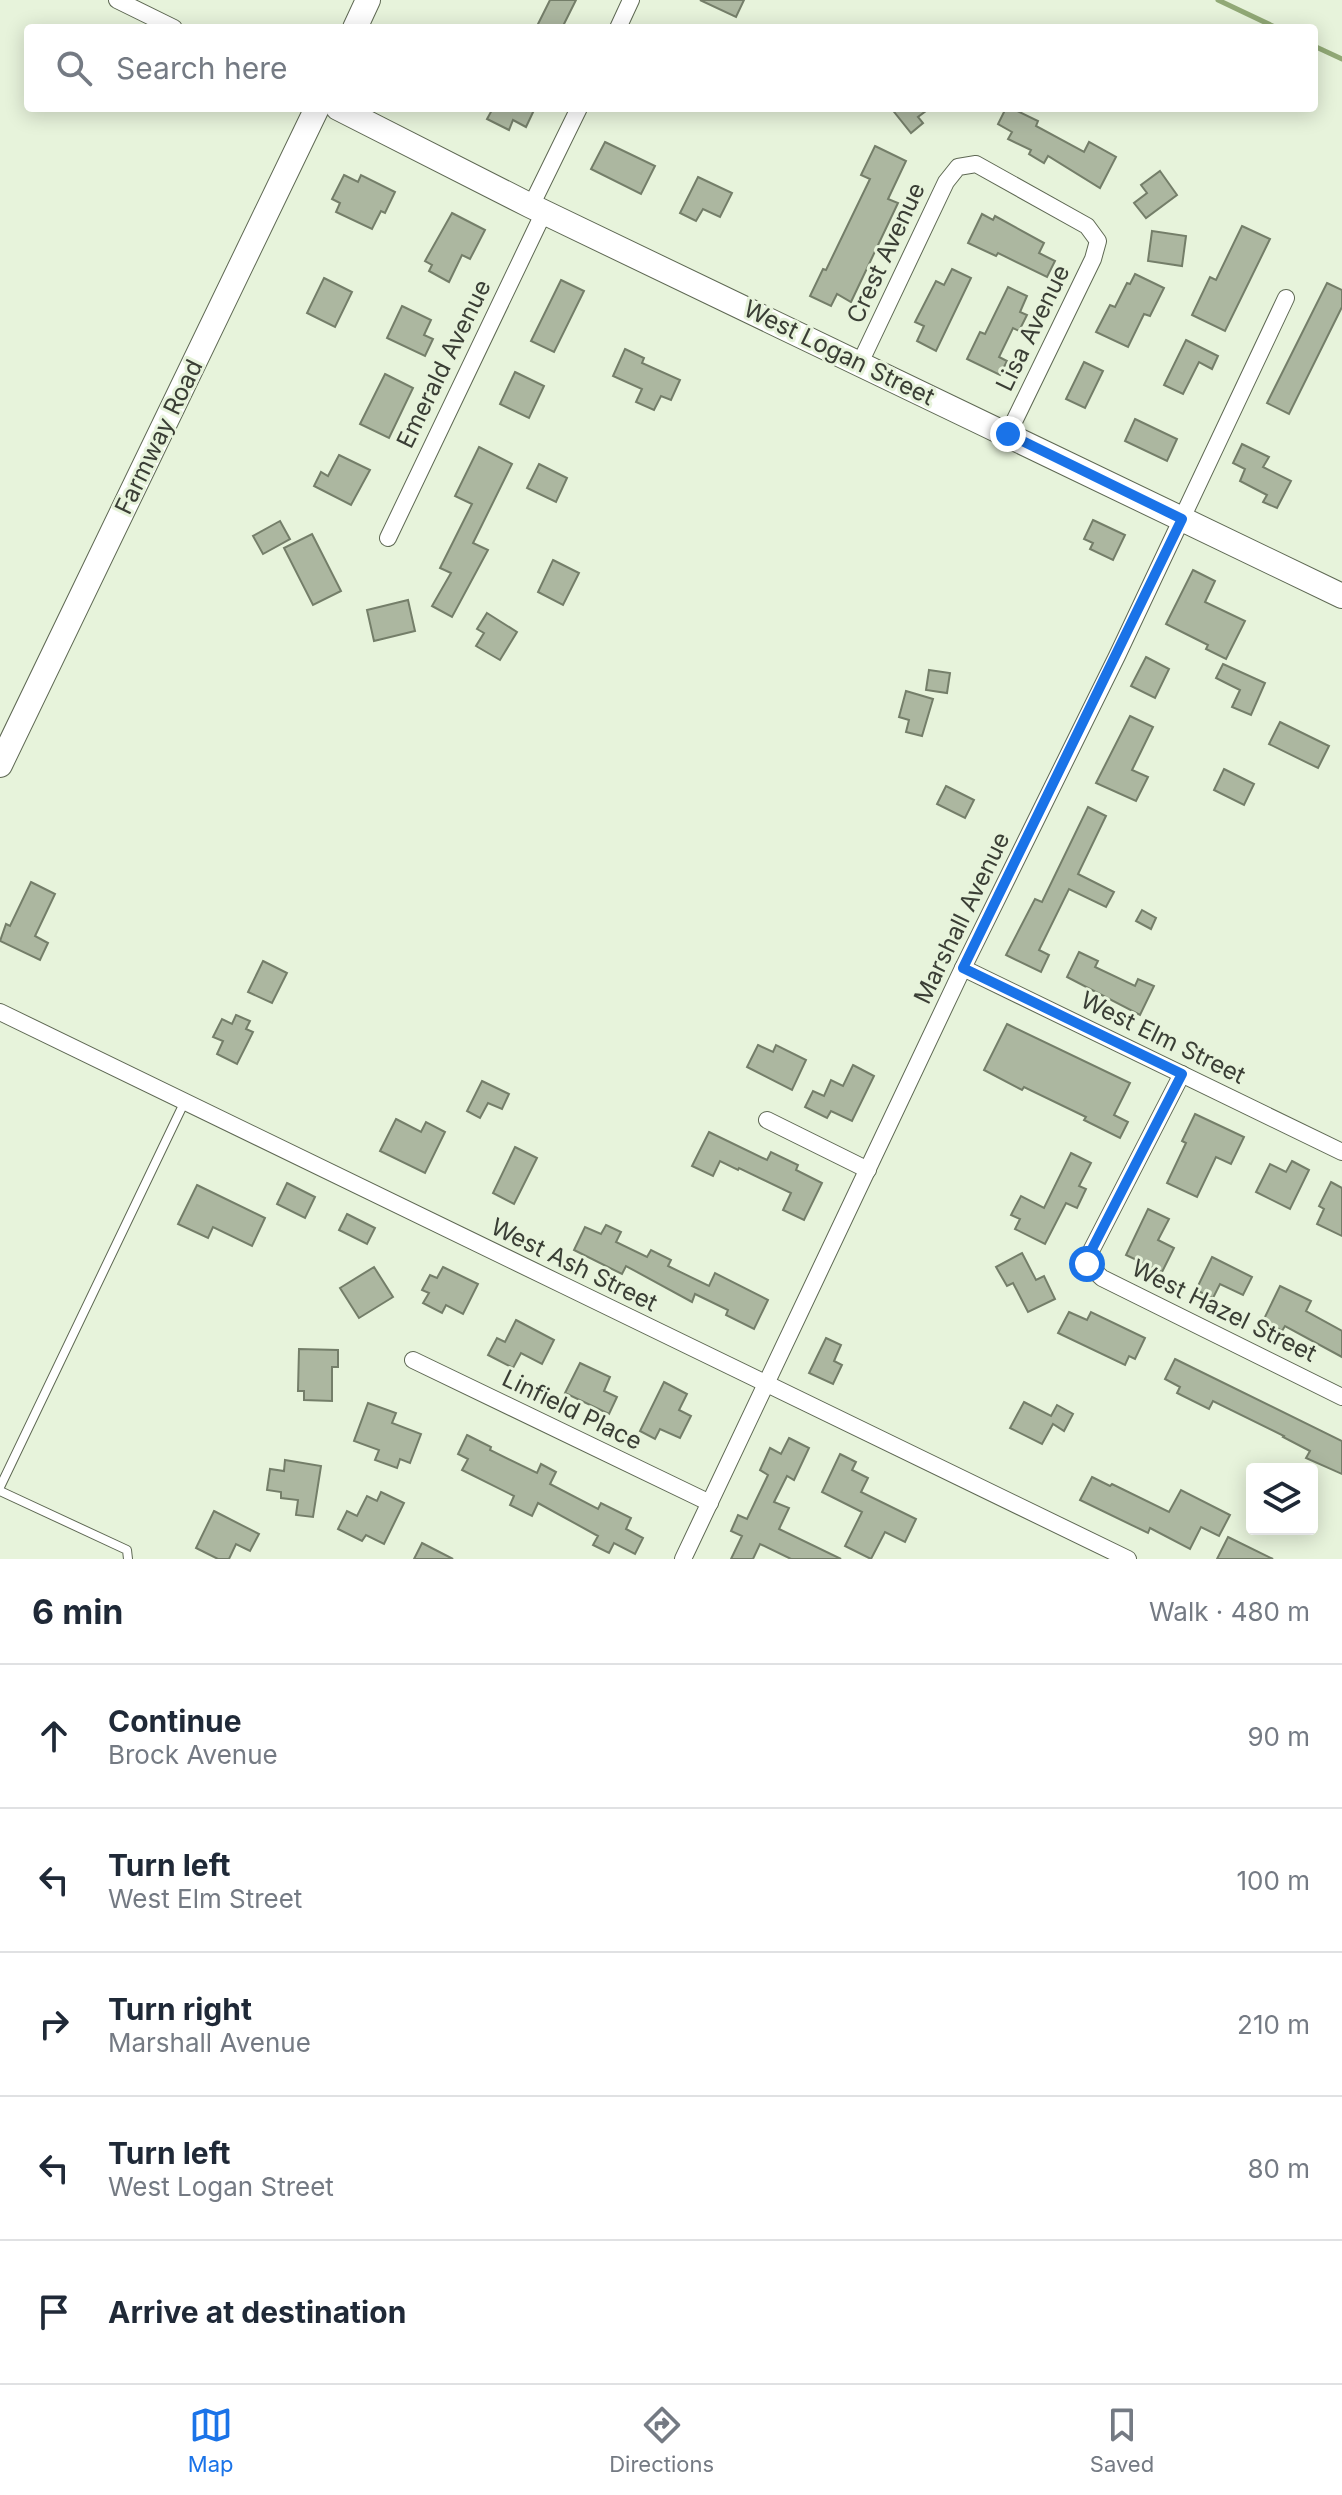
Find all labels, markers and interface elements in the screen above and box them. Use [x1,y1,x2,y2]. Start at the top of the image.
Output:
search box [24,24,1318,112]
icon: search [52,46,96,90]
text: Search here [116,50,288,86]
street label: Crest Avenue [840,178,931,328]
street label: Lisa Avenue [990,260,1076,396]
street label: Emerald Avenue [390,275,497,453]
street label: West Logan Street [739,294,939,411]
street label: Farmway Road [109,355,208,519]
route end [990,416,1026,452]
street label: Marshall Avenue [907,827,1016,1008]
street label: West Elm Street [1076,985,1250,1090]
street label: West Ash Street [486,1212,662,1317]
route start [1069,1246,1105,1282]
street label: West Hazel Street [1127,1253,1322,1368]
street label: Linfield Place [498,1363,647,1456]
map controls [1246,1463,1318,1535]
button: layers [1246,1463,1318,1535]
text: 6 min [32,1591,124,1632]
text: Walk · 480 m [1149,1596,1310,1627]
text: Continue [108,1703,242,1739]
icon: ahead [32,1714,76,1758]
text: 90 m [1247,1721,1310,1752]
text: Brock Avenue [108,1739,278,1770]
text: Turn left [108,1847,230,1883]
icon: left [32,1858,76,1902]
text: 100 m [1237,1865,1310,1896]
text: West Elm Street [108,1883,302,1914]
text: Turn right [108,1991,252,2027]
icon: right [32,2002,76,2046]
text: 210 m [1237,2009,1310,2040]
text: Marshall Avenue [108,2027,311,2058]
text: Turn left [108,2135,230,2171]
icon: left [32,2146,76,2190]
text: 80 m [1247,2153,1310,2184]
text: West Logan Street [108,2171,334,2202]
icon: arrive [32,2290,76,2334]
text: Arrive at destination [108,2294,406,2330]
tab: Map [188,2403,234,2477]
tab: Directions [609,2403,714,2477]
tab: Saved [1090,2403,1154,2477]

